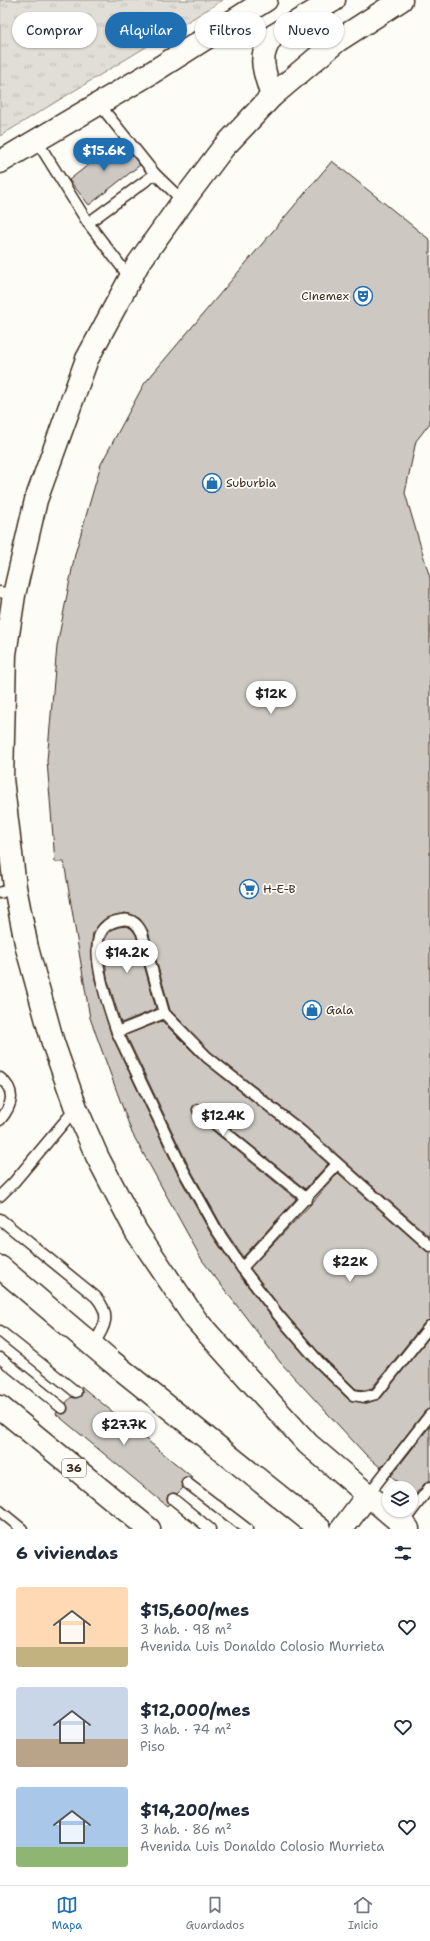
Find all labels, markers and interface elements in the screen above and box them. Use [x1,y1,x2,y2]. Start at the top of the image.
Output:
chip: Comprar [12,12,97,48]
chip: Alquilar [105,12,187,48]
chip: Filtros [195,12,266,48]
chip: Nuevo [274,12,344,48]
pin: $15.6K [71,138,137,172]
text: $15.6K [82,142,126,159]
theatre icon: Cinemex [352,285,374,307]
place label: Cinemex [301,288,349,304]
shop icon: Suburbia [201,472,223,494]
place label: Suburbia [226,475,277,491]
pin: $12K [247,681,295,715]
text: $12K [255,685,287,702]
supermarket icon: H-E-B [238,878,260,900]
place label: H-E-B [263,881,296,897]
pin: $14.2K [94,940,160,974]
text: $14.2K [105,944,149,961]
shop icon: Gala [301,999,323,1021]
place label: Gala [326,1002,354,1018]
pin: $12.4K [190,1103,256,1137]
text: $12.4K [201,1107,245,1124]
pin: $22K [326,1249,374,1283]
text: $22K [332,1253,368,1270]
pin: $27.7K [91,1412,157,1446]
text: $27.7K [101,1416,147,1433]
road number: 36 [62,1459,86,1477]
map controls [382,1481,418,1517]
button: layers [382,1481,418,1517]
text: 6 viviendas [16,1542,118,1564]
icon: filters [392,1542,414,1564]
text: $15,600/mes [140,1599,249,1621]
icon: home [48,1603,96,1651]
icon: heart [396,1616,418,1638]
text: 3 hab. · 98 m² [140,1621,232,1638]
text: Avenida Luis Donaldo Colosio Murrieta [140,1638,384,1655]
text: $12,000/mes [140,1699,250,1721]
icon: home [48,1703,96,1751]
icon: heart [392,1716,414,1738]
text: 3 hab. · 74 m² [140,1721,232,1738]
text: Piso [140,1738,165,1755]
text: $14,200/mes [140,1799,250,1821]
icon: home [48,1803,96,1851]
icon: heart [396,1816,418,1838]
text: 3 hab. · 86 m² [140,1821,232,1838]
text: Avenida Luis Donaldo Colosio Murrieta [140,1838,384,1855]
tab: Mapa [52,1894,82,1933]
tab: Guardados [186,1894,244,1933]
tab: Inicio [348,1894,378,1933]

